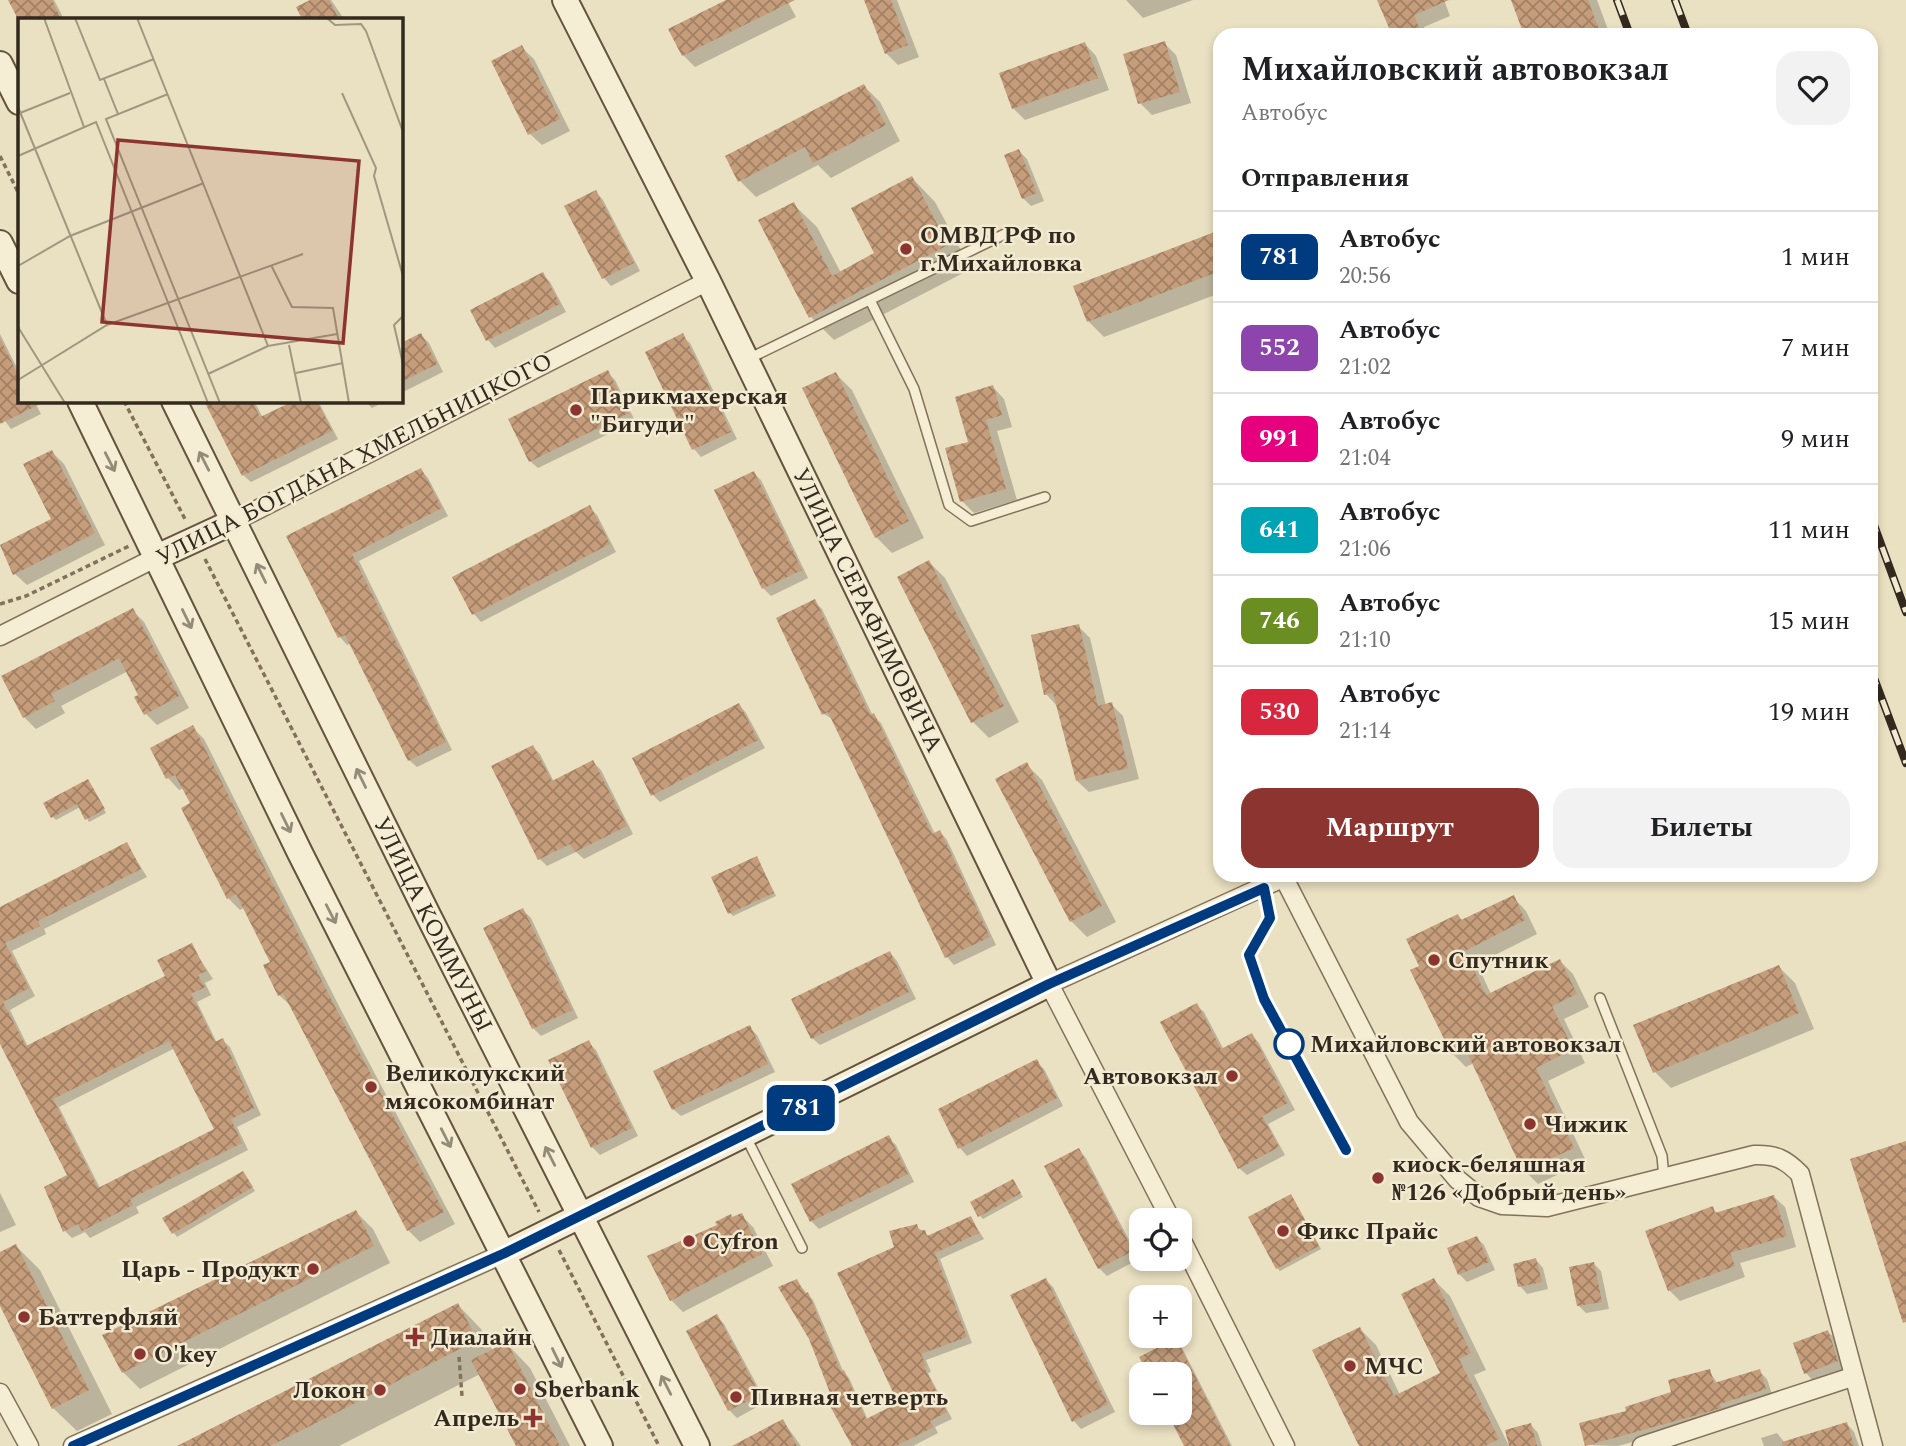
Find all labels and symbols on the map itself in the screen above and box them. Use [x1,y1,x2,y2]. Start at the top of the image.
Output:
inset map [18,18,402,402]
place label: ОМВД РФ по г.Михайловка [920,218,1083,282]
marker: ОМВД РФ по г.Михайловка [898,241,914,257]
street label: УЛИЦА БОГДАНА ХМЕЛЬНИЦКОГО [150,344,559,576]
place label: Парикмахерская "Бигуди" [590,379,788,443]
marker: Парикмахерская "Бигуди" [568,402,584,418]
one-way arrow [104,451,118,472]
one-way arrow [197,451,211,472]
street label: УЛИЦА СЕРАФИМОВИЧА [782,462,952,759]
one-way arrow [254,563,267,584]
one-way arrow [181,608,194,629]
one-way arrow [354,768,367,789]
street label: УЛИЦА КОММУНЫ [363,811,502,1039]
one-way arrow [280,812,293,834]
one-way arrow [325,903,339,924]
place label: Спутник [1448,943,1549,979]
marker: Спутник [1426,952,1442,968]
place label: Михайловский автовокзал [1310,1027,1621,1063]
marker: Михайловский автовокзал [1274,1029,1304,1059]
place label: Великолукский мясокомбинат [385,1056,565,1120]
place label: Автовокзал [1083,1059,1218,1095]
marker: Автовокзал [1224,1068,1240,1084]
marker: Великолукский мясокомбинат [363,1079,379,1095]
line badge: 781 [761,1085,841,1131]
place label: Чижик [1544,1107,1629,1143]
marker: Чижик [1522,1116,1538,1132]
one-way arrow [440,1127,454,1148]
one-way arrow [543,1146,557,1167]
place label: киоск-беляшная №126 «Добрый день» [1392,1147,1626,1211]
marker: киоск-беляшная №126 «Добрый день» [1370,1170,1386,1186]
place label: Фикс Прайс [1297,1214,1438,1250]
marker: Фикс Прайс [1275,1223,1291,1239]
place label: Cyfron [703,1224,779,1260]
marker: Cyfron [681,1233,697,1249]
place label: Царь - Продукт [121,1252,299,1288]
marker: Царь - Продукт [305,1261,321,1277]
place label: Баттерфляй [38,1300,178,1336]
marker: Баттерфляй [16,1309,32,1325]
place label: Диалайн [431,1320,532,1356]
marker: Диалайн [405,1327,425,1347]
place label: O'key [154,1337,218,1373]
marker: O'key [132,1346,148,1362]
one-way arrow [551,1347,565,1368]
place label: МЧС [1364,1349,1424,1385]
marker: МЧС [1342,1358,1358,1374]
place label: Sberbank [534,1372,640,1408]
place label: Локон [293,1373,366,1409]
one-way arrow [659,1375,673,1396]
place label: Пивная четверть [750,1380,948,1416]
marker: Sberbank [512,1381,528,1397]
marker: Локон [372,1382,388,1398]
marker: Пивная четверть [728,1389,744,1405]
place label: Апрель [433,1401,519,1437]
marker: Апрель [525,1410,541,1426]

